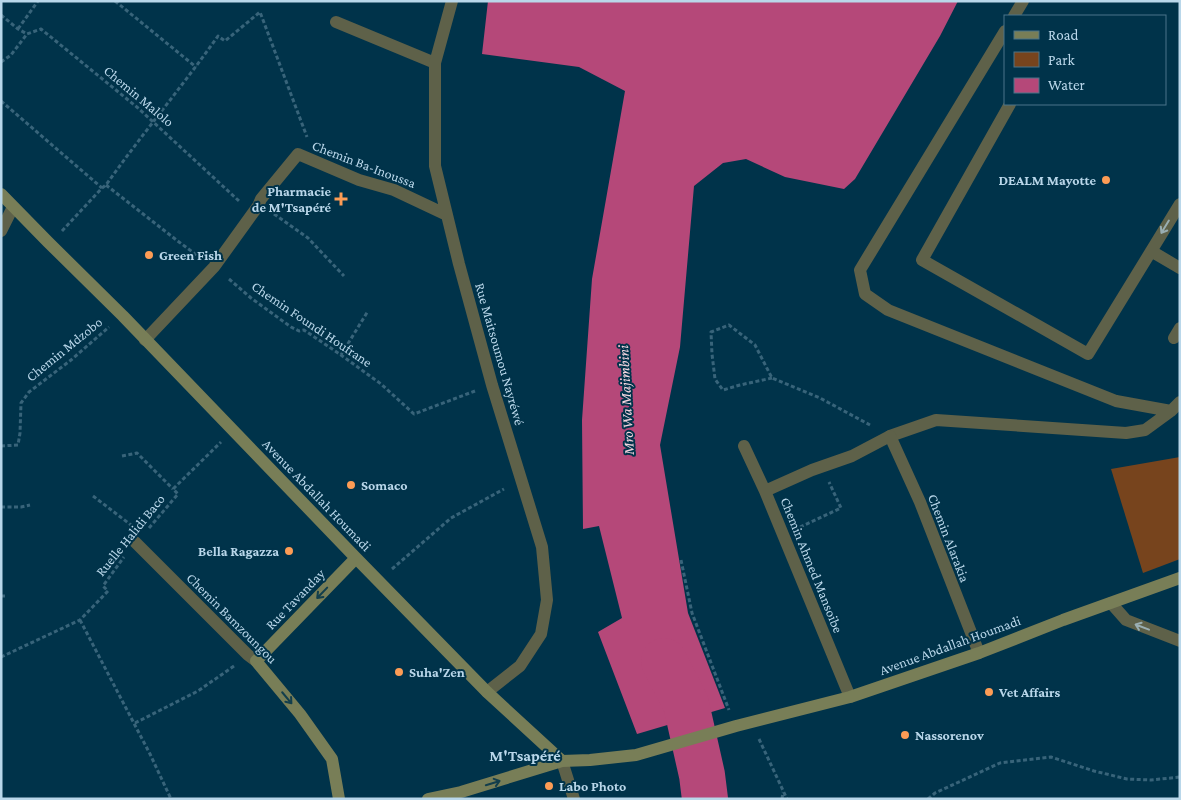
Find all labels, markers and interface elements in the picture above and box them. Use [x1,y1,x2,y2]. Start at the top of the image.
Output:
legend [1004,15,1166,105]
text: Road [1048,27,1079,43]
text: Park [1048,52,1075,68]
street label: Chemin Malolo [101,62,177,130]
text: Water [1048,77,1085,93]
street label: Chemin Ba-Inoussa [310,137,419,191]
place label: DEALM Mayotte [998,172,1096,188]
marker: DEALM Mayotte [1100,174,1112,186]
place label: Pharmacie de M'Tsapéré [252,183,331,215]
marker: Pharmacie de M'Tsapéré [335,193,347,205]
one-way arrow [1160,220,1170,234]
place label: Green Fish [159,247,222,263]
marker: Green Fish [143,249,155,261]
street label: Chemin Foundi Houfrane [249,278,375,370]
street label: Rue Maitsoumou Nayréwé [472,281,528,427]
street label: Chemin Mdzobo [23,313,105,384]
water label: Mro Wa Majimbini [615,344,638,456]
street label: Avenue Abdallah Houmadi [259,436,375,554]
place label: Somaco [361,477,407,493]
marker: Somaco [345,479,357,491]
street label: Ruelle Halidi Baco [92,491,168,579]
street label: Chemin Alarakia [925,492,973,585]
street label: Chemin Ahmed Mansoibe [777,495,847,635]
place label: Bella Ragazza [198,543,279,559]
marker: Bella Ragazza [283,545,295,557]
street label: Rue Tavanday [262,565,328,633]
street label: Chemin Bamzoungou [183,569,281,667]
one-way arrow [316,586,328,599]
street label: Avenue Abdallah Houmadi [877,612,1023,678]
one-way arrow [1135,621,1150,631]
place label: Suha'Zen [409,664,465,680]
marker: Suha'Zen [393,666,405,678]
place label: Vet Affairs [998,684,1061,700]
marker: Vet Affairs [983,686,995,698]
one-way arrow [281,692,293,705]
place label: Nassorenov [915,727,984,743]
marker: Nassorenov [899,729,911,741]
district label: M'Tsapéré [489,747,561,764]
one-way arrow [484,778,500,788]
place label: Labo Photo [559,778,626,794]
marker: Labo Photo [543,780,555,792]

